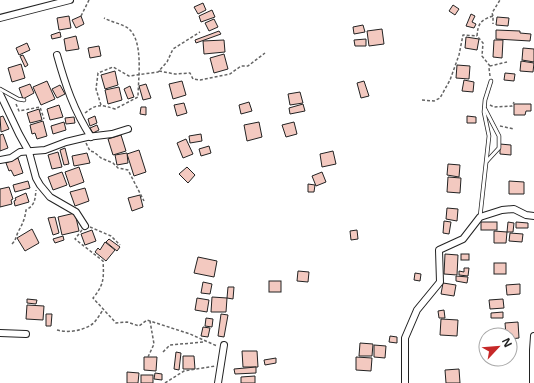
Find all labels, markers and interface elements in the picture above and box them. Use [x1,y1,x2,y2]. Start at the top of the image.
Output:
north arrow [478,327,518,367]
text: N [499,335,516,350]

